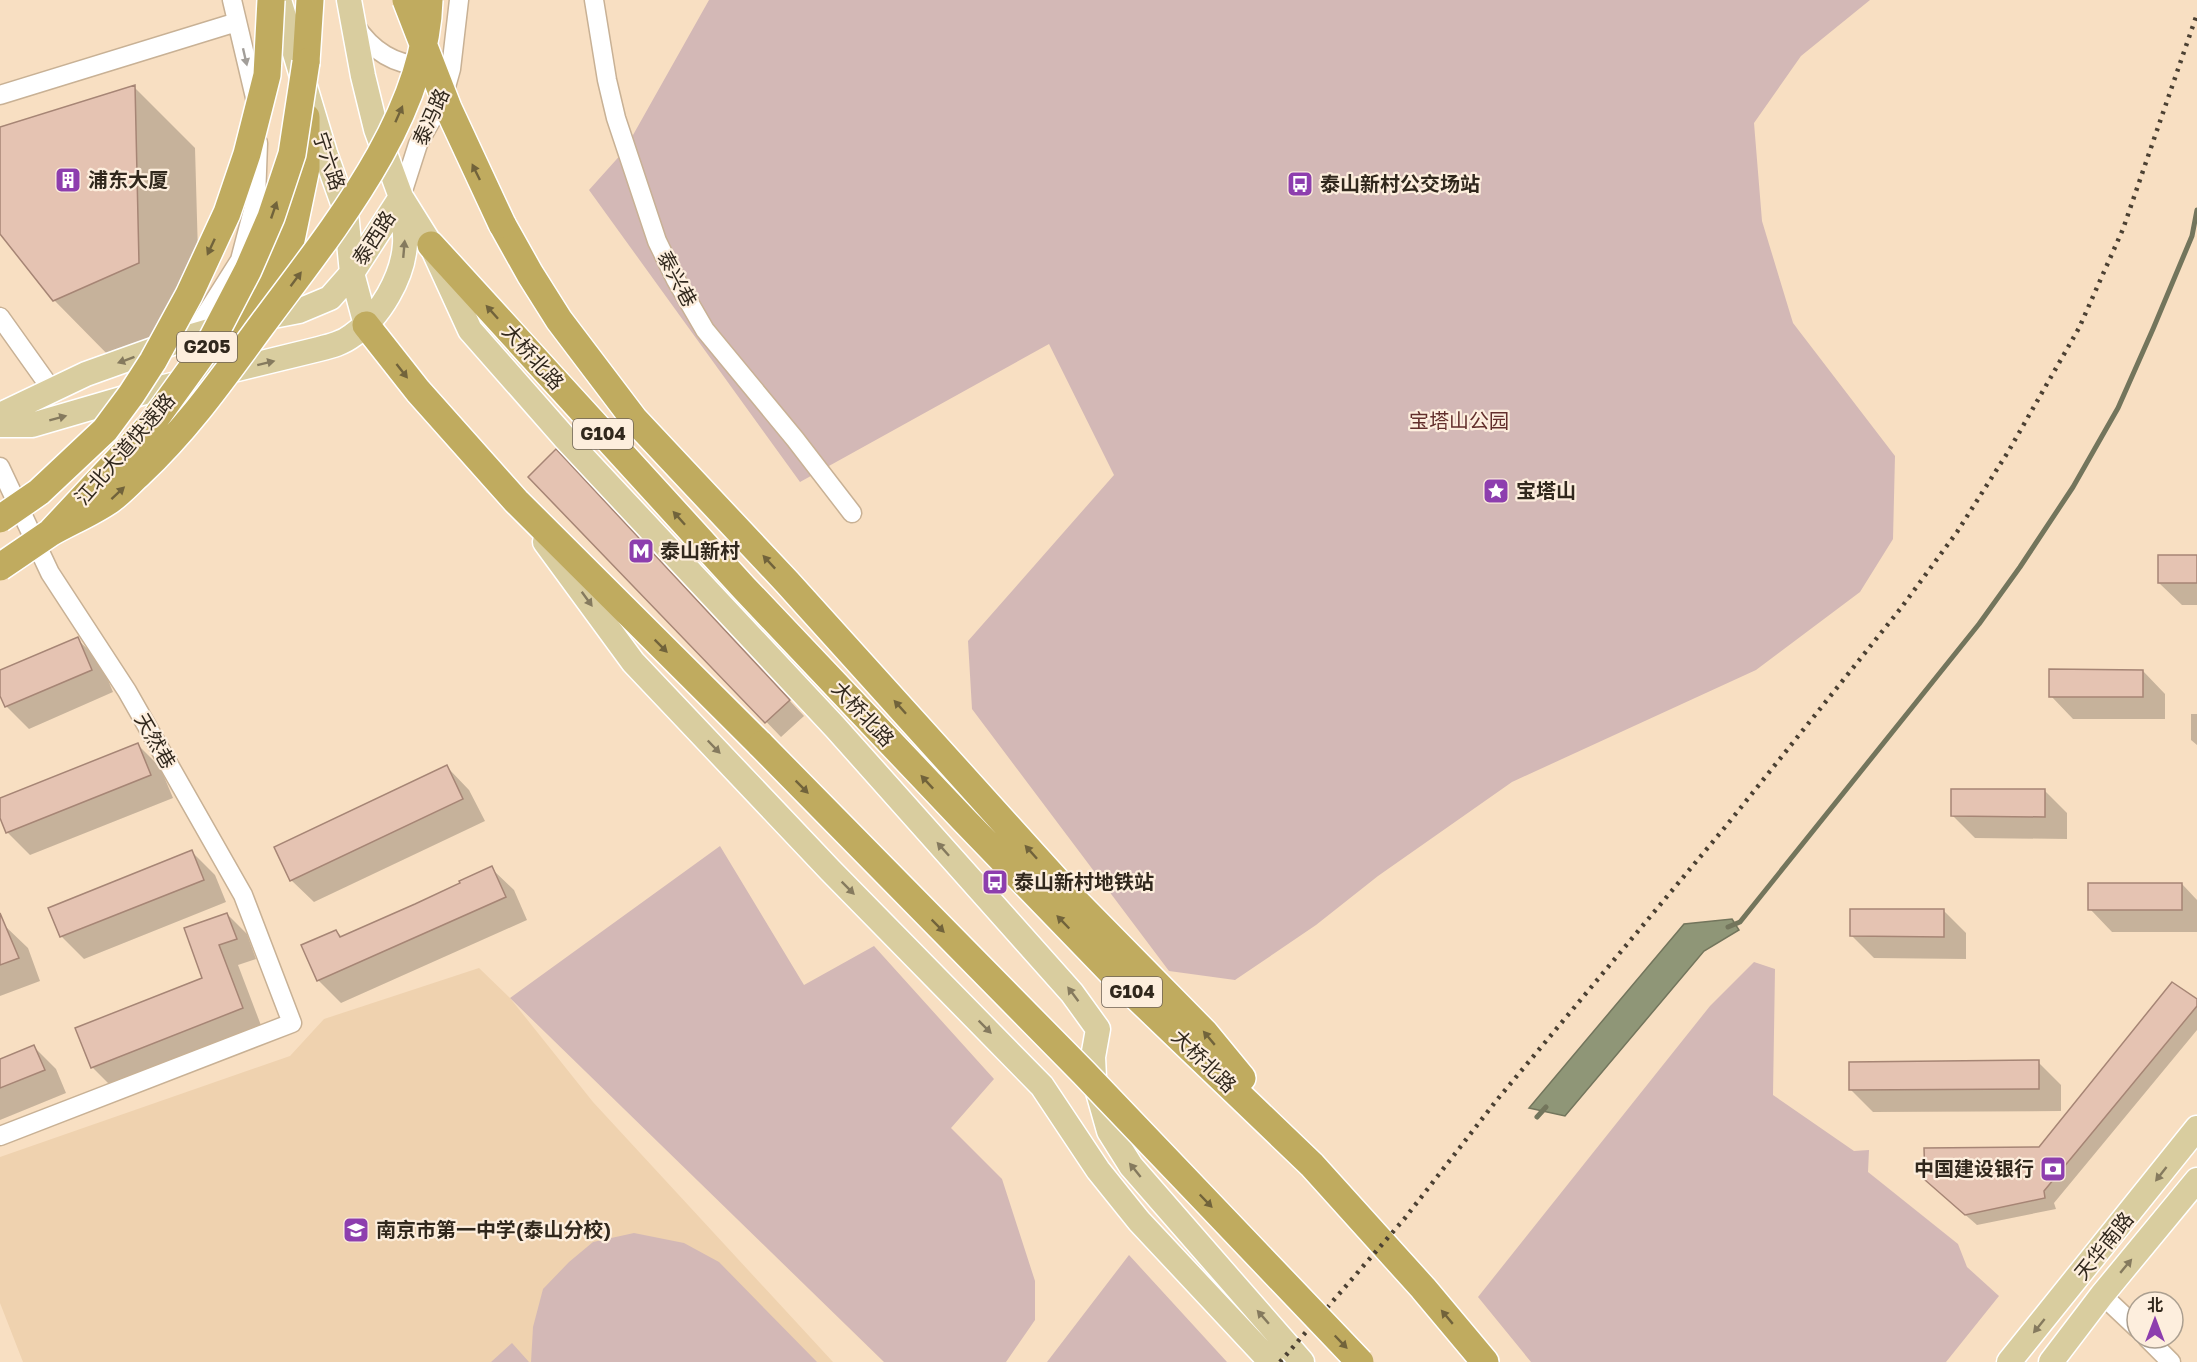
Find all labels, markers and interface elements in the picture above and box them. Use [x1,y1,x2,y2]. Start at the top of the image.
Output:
one-way arrow [241,48,251,66]
street label: 泰冯路 [407,84,453,149]
one-way arrow [394,105,404,123]
street label: 宁六路 [309,128,351,193]
one-way arrow [472,163,481,180]
building icon: 浦东大厦 [53,165,83,195]
place label: 浦东大厦 [88,167,168,191]
bus stop icon: 泰山新村公交场站 [1285,169,1315,199]
place label: 泰山新村公交场站 [1320,171,1480,195]
one-way arrow [269,201,279,219]
street label: 泰西路 [347,206,400,269]
one-way arrow [207,239,216,256]
one-way arrow [399,239,409,258]
street label: 泰兴巷 [653,246,703,311]
one-way arrow [290,272,302,288]
one-way arrow [485,304,499,319]
street label: 大桥北路 [498,319,569,394]
road number: G205 [177,332,237,362]
one-way arrow [117,356,135,366]
one-way arrow [257,357,276,367]
one-way arrow [396,363,408,378]
street label: 江北大道快速路 [69,388,179,509]
park label: 宝塔山公园 [1409,408,1509,432]
one-way arrow [48,412,67,422]
road number: G104 [573,419,633,449]
place icon: 宝塔山 [1481,476,1511,506]
place label: 宝塔山 [1516,478,1576,502]
one-way arrow [110,487,125,500]
one-way arrow [673,511,687,525]
metro station icon: 泰山新村 [626,536,656,566]
place label: 泰山新村 [660,538,740,562]
one-way arrow [762,555,776,570]
one-way arrow [581,591,593,607]
one-way arrow [654,638,668,652]
street label: 大桥北路 [828,676,900,751]
one-way arrow [894,700,907,715]
street label: 天然巷 [130,709,181,772]
one-way arrow [706,739,720,753]
one-way arrow [921,775,934,790]
one-way arrow [794,779,808,793]
one-way arrow [936,841,950,856]
one-way arrow [1024,844,1038,859]
bus stop icon: 泰山新村地铁站 [980,867,1010,897]
place label: 泰山新村地铁站 [1014,869,1154,893]
one-way arrow [841,881,855,896]
one-way arrow [1056,915,1070,929]
one-way arrow [931,918,945,932]
road number: G104 [1102,977,1162,1007]
one-way arrow [1067,986,1079,1002]
one-way arrow [977,1020,991,1034]
street label: 大桥北路 [1168,1024,1242,1097]
one-way arrow [1203,1031,1216,1046]
bank icon: 中国建设银行 [2038,1154,2068,1184]
place label: 中国建设银行 [1914,1156,2034,1180]
one-way arrow [1129,1163,1141,1178]
one-way arrow [2154,1166,2167,1182]
one-way arrow [1199,1194,1213,1209]
street label: 天华南路 [2069,1207,2138,1284]
school or university icon: 南京市第一中学(泰山分校) [341,1215,371,1245]
place label: 南京市第一中学(泰山分校) [376,1217,611,1241]
one-way arrow [2119,1258,2132,1274]
north arrow [2125,1290,2185,1350]
text: 北 [2147,1295,2163,1315]
one-way arrow [1257,1310,1270,1325]
one-way arrow [1441,1310,1454,1325]
one-way arrow [2032,1318,2045,1334]
one-way arrow [1334,1334,1347,1349]

